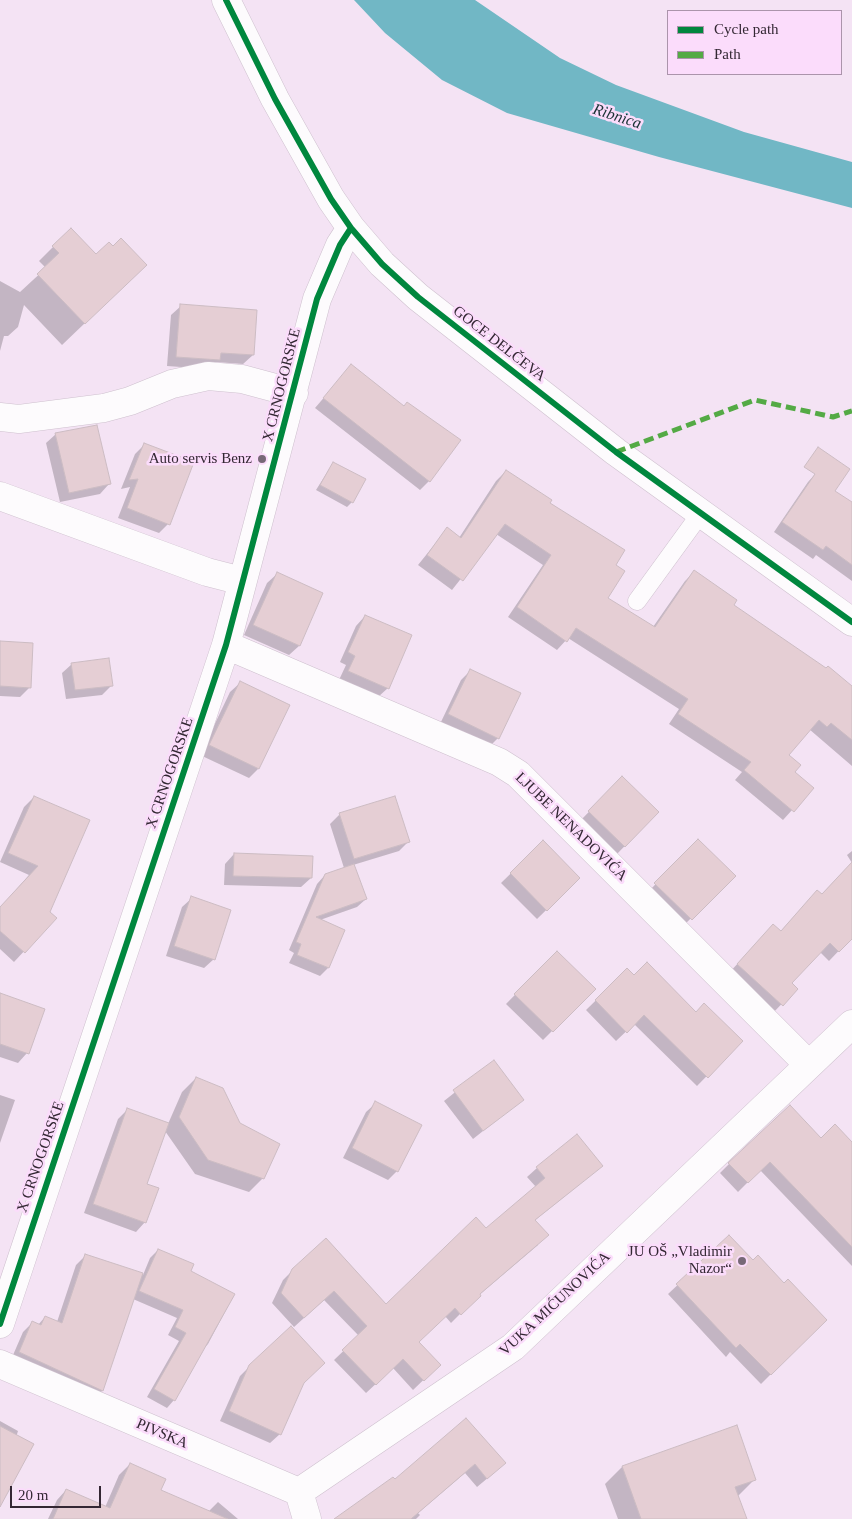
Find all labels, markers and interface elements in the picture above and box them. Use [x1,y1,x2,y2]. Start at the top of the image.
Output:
legend [667,10,842,75]
text: Cycle path [714,21,779,37]
text: Path [714,46,741,62]
water label: Ribnica [590,100,644,134]
street label: GOCE DELČEVA [449,302,549,386]
street label: X CRNOGORSKE [259,326,305,444]
place label: Auto servis Benz [149,450,252,468]
marker: Auto servis Benz [256,453,268,465]
street label: X CRNOGORSKE [143,715,197,831]
street label: LJUBE NENADOVIĆA [511,769,631,885]
street label: X CRNOGORSKE [14,1099,68,1215]
place label: JU OŠ „Vladimir Nazor“ [628,1243,732,1278]
street label: VUKA MIĆUNOVIĆA [496,1248,614,1360]
marker: JU OŠ „Vladimir Nazor“ [736,1255,748,1267]
street label: PIVSKA [134,1415,190,1453]
scale bar [12,1476,104,1508]
text: 20 m [18,1487,48,1503]

